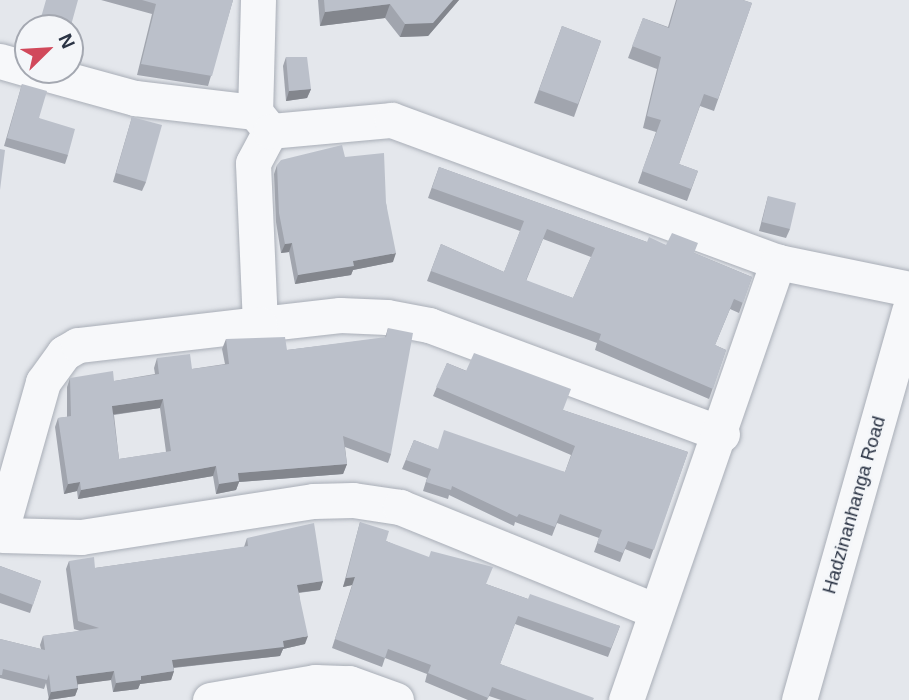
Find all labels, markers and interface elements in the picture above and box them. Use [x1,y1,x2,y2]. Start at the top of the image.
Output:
north arrow [14,14,84,84]
text: N [54,31,79,52]
street label: Hadzinanhanga Road [818,414,890,596]

